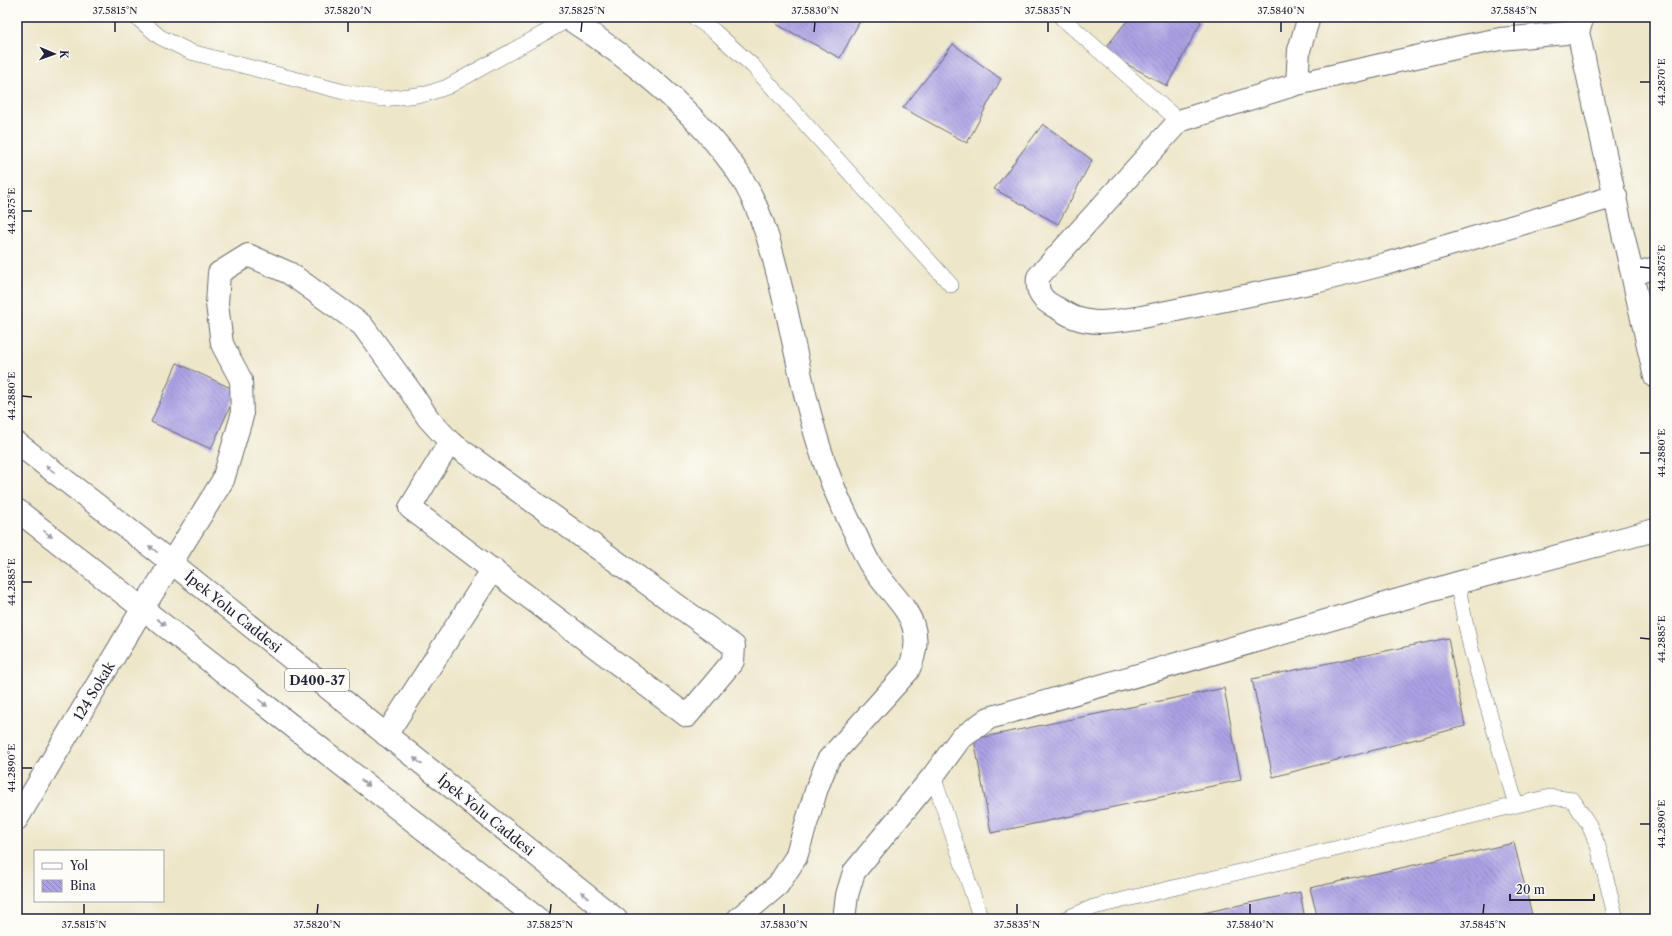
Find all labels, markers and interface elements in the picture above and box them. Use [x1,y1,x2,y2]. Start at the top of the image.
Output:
text: 37.5815°N [92,4,138,17]
text: 37.5820°N [324,4,372,17]
text: 37.5825°N [559,4,605,17]
text: 37.5830°N [791,4,839,17]
text: 37.5835°N [1025,4,1071,17]
text: 37.5840°N [1257,4,1305,17]
text: 37.5845°N [1491,4,1537,17]
north arrow [34,34,74,74]
text: K [57,50,71,60]
text: 44.2870°E [1655,58,1668,106]
text: 44.2875°E [5,188,18,234]
text: 44.2875°E [1655,245,1668,291]
text: 44.2880°E [5,372,18,420]
text: 44.2880°E [1655,429,1668,477]
one-way arrow [44,465,55,473]
one-way arrow [42,529,53,538]
one-way arrow [147,544,158,553]
text: 44.2885°E [5,558,18,606]
street label: İpek Yolu Caddesi [181,567,285,657]
text: 44.2885°E [1655,615,1668,663]
one-way arrow [156,618,167,626]
street label: 124 Sokak [69,657,119,724]
road number: D400-37 [285,669,349,691]
one-way arrow [258,698,269,707]
text: 44.2890°E [5,744,18,792]
one-way arrow [413,756,424,765]
street label: İpek Yolu Caddesi [434,770,538,860]
one-way arrow [360,779,371,788]
text: 44.2890°E [1655,800,1668,848]
legend [34,850,164,902]
text: Yol [69,858,88,873]
scale bar [1510,876,1594,902]
text: Bina [70,878,97,893]
text: 20 m [1516,882,1545,897]
one-way arrow [580,890,591,899]
text: 37.5815°N [61,918,107,931]
text: 37.5820°N [293,918,341,931]
text: 37.5825°N [527,918,573,931]
text: 37.5830°N [760,918,808,931]
text: 37.5835°N [994,918,1040,931]
text: 37.5840°N [1226,918,1274,931]
text: 37.5845°N [1460,918,1506,931]

